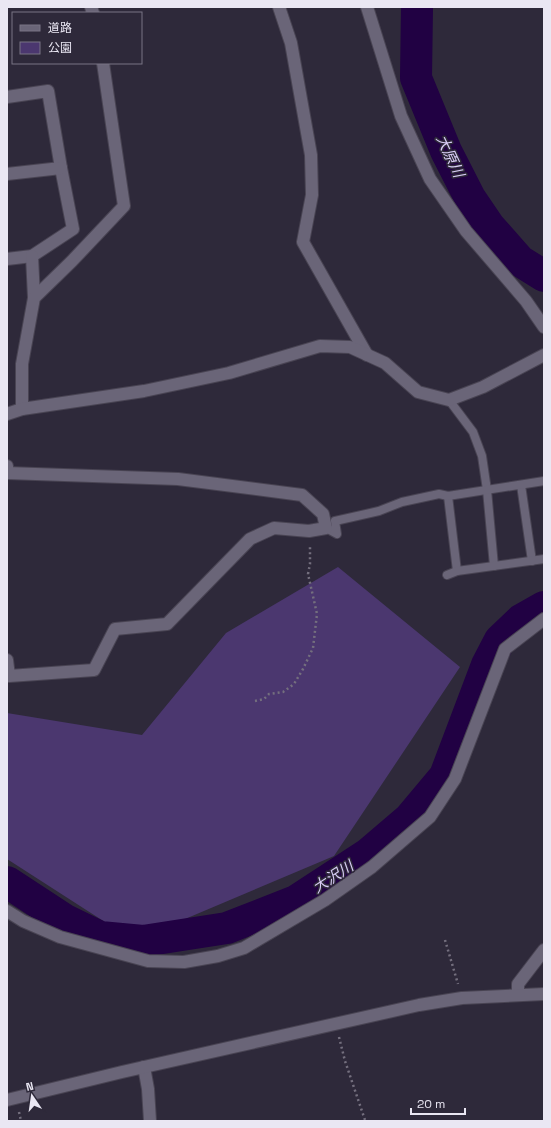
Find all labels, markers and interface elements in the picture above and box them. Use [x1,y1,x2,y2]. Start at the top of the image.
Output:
legend [12,12,142,64]
text: 道路 [48,20,72,36]
text: 公園 [48,40,72,56]
water label: 大原川 [432,131,469,182]
water label: 大沢川 [309,855,358,897]
north arrow [12,1076,52,1116]
text: N [25,1079,35,1094]
scale bar [411,1090,465,1116]
text: 20 m [417,1096,445,1112]

